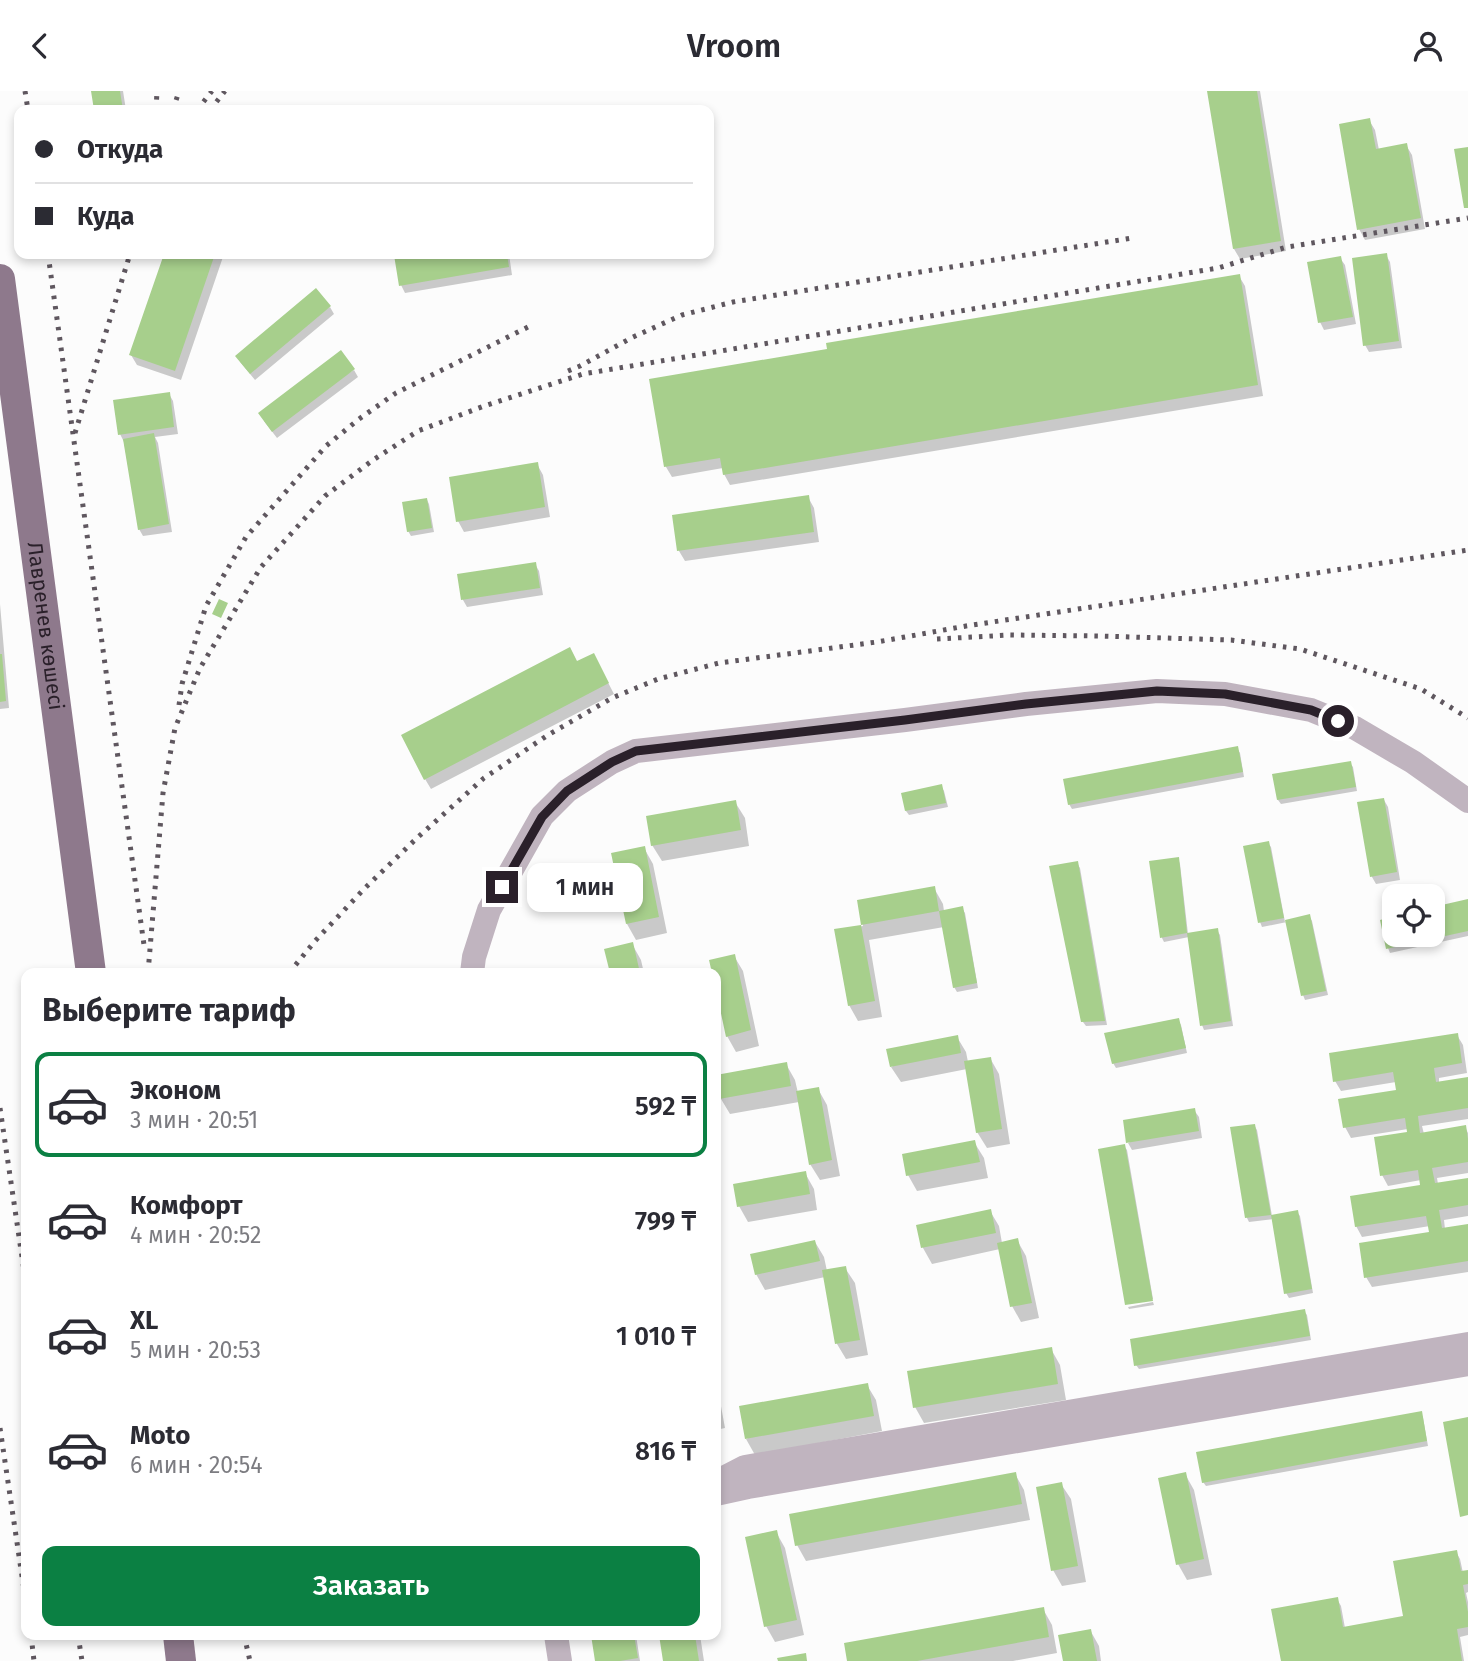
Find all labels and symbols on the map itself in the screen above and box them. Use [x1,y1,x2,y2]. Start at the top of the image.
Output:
street label: Лавренев көшесі [22,540,69,712]
route start [1322,705,1354,737]
callout: 1 мин [526,863,642,911]
route end [486,871,518,903]

